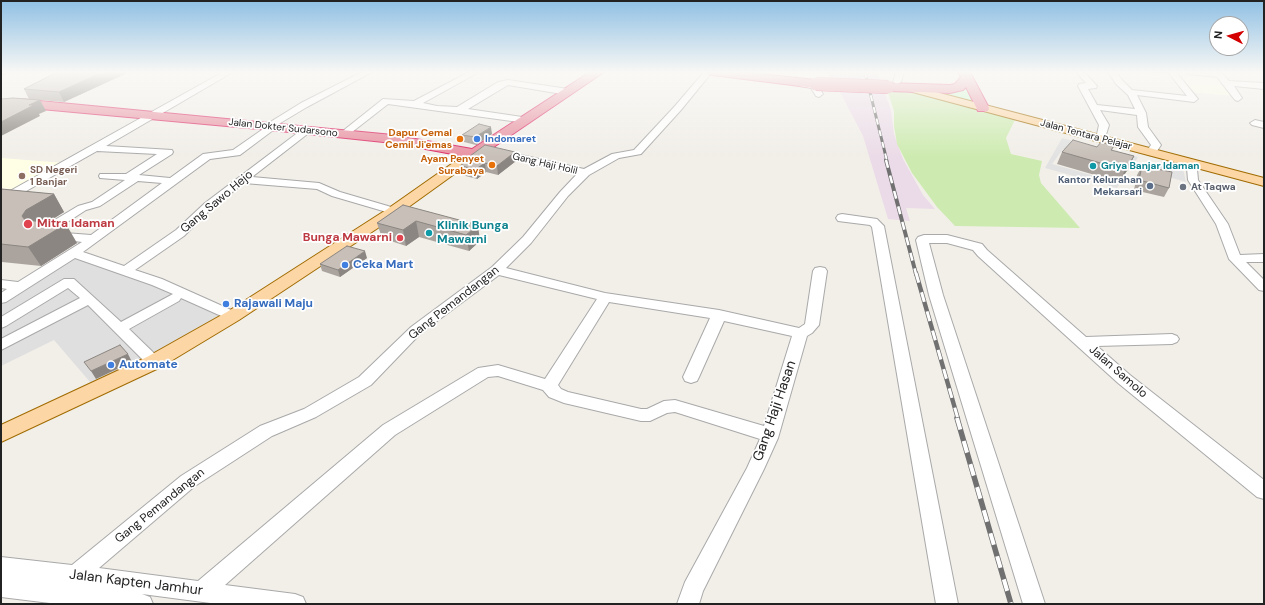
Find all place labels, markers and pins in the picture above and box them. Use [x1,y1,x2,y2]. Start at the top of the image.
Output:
place label: Dapur Cemal Cemil Ji'emas [385,127,452,150]
place label: Indomaret [485,133,536,145]
marker: Dapur Cemal Cemil Ji'emas [455,134,465,144]
marker: Indomaret [472,134,482,144]
place label: Ayam Penyet Surabaya [420,153,484,176]
marker: Ayam Penyet Surabaya [487,160,497,170]
place label: Griya Banjar Idaman [1101,160,1199,172]
marker: Griya Banjar Idaman [1088,161,1098,171]
place label: SD Negeri 1 Banjar [30,164,77,188]
marker: SD Negeri 1 Banjar [17,171,27,181]
place label: Kantor Kelurahan Mekarsari [1058,174,1142,198]
marker: Kantor Kelurahan Mekarsari [1145,181,1155,191]
place label: At Taqwa [1191,181,1236,193]
marker: At Taqwa [1178,182,1188,192]
place label: Mitra Idaman [37,217,115,231]
marker: Mitra Idaman [22,218,34,230]
place label: Klinik Bunga Mawarni [437,219,508,247]
marker: Klinik Bunga Mawarni [424,228,434,238]
place label: Bunga Mawarni [303,231,392,245]
marker: Bunga Mawarni [395,233,405,243]
place label: Ceka Mart [353,258,413,272]
marker: Ceka Mart [340,260,350,270]
place label: Rajawali Maju [234,297,313,311]
marker: Rajawali Maju [221,299,231,309]
place label: Automate [119,358,178,372]
marker: Automate [106,360,116,370]

